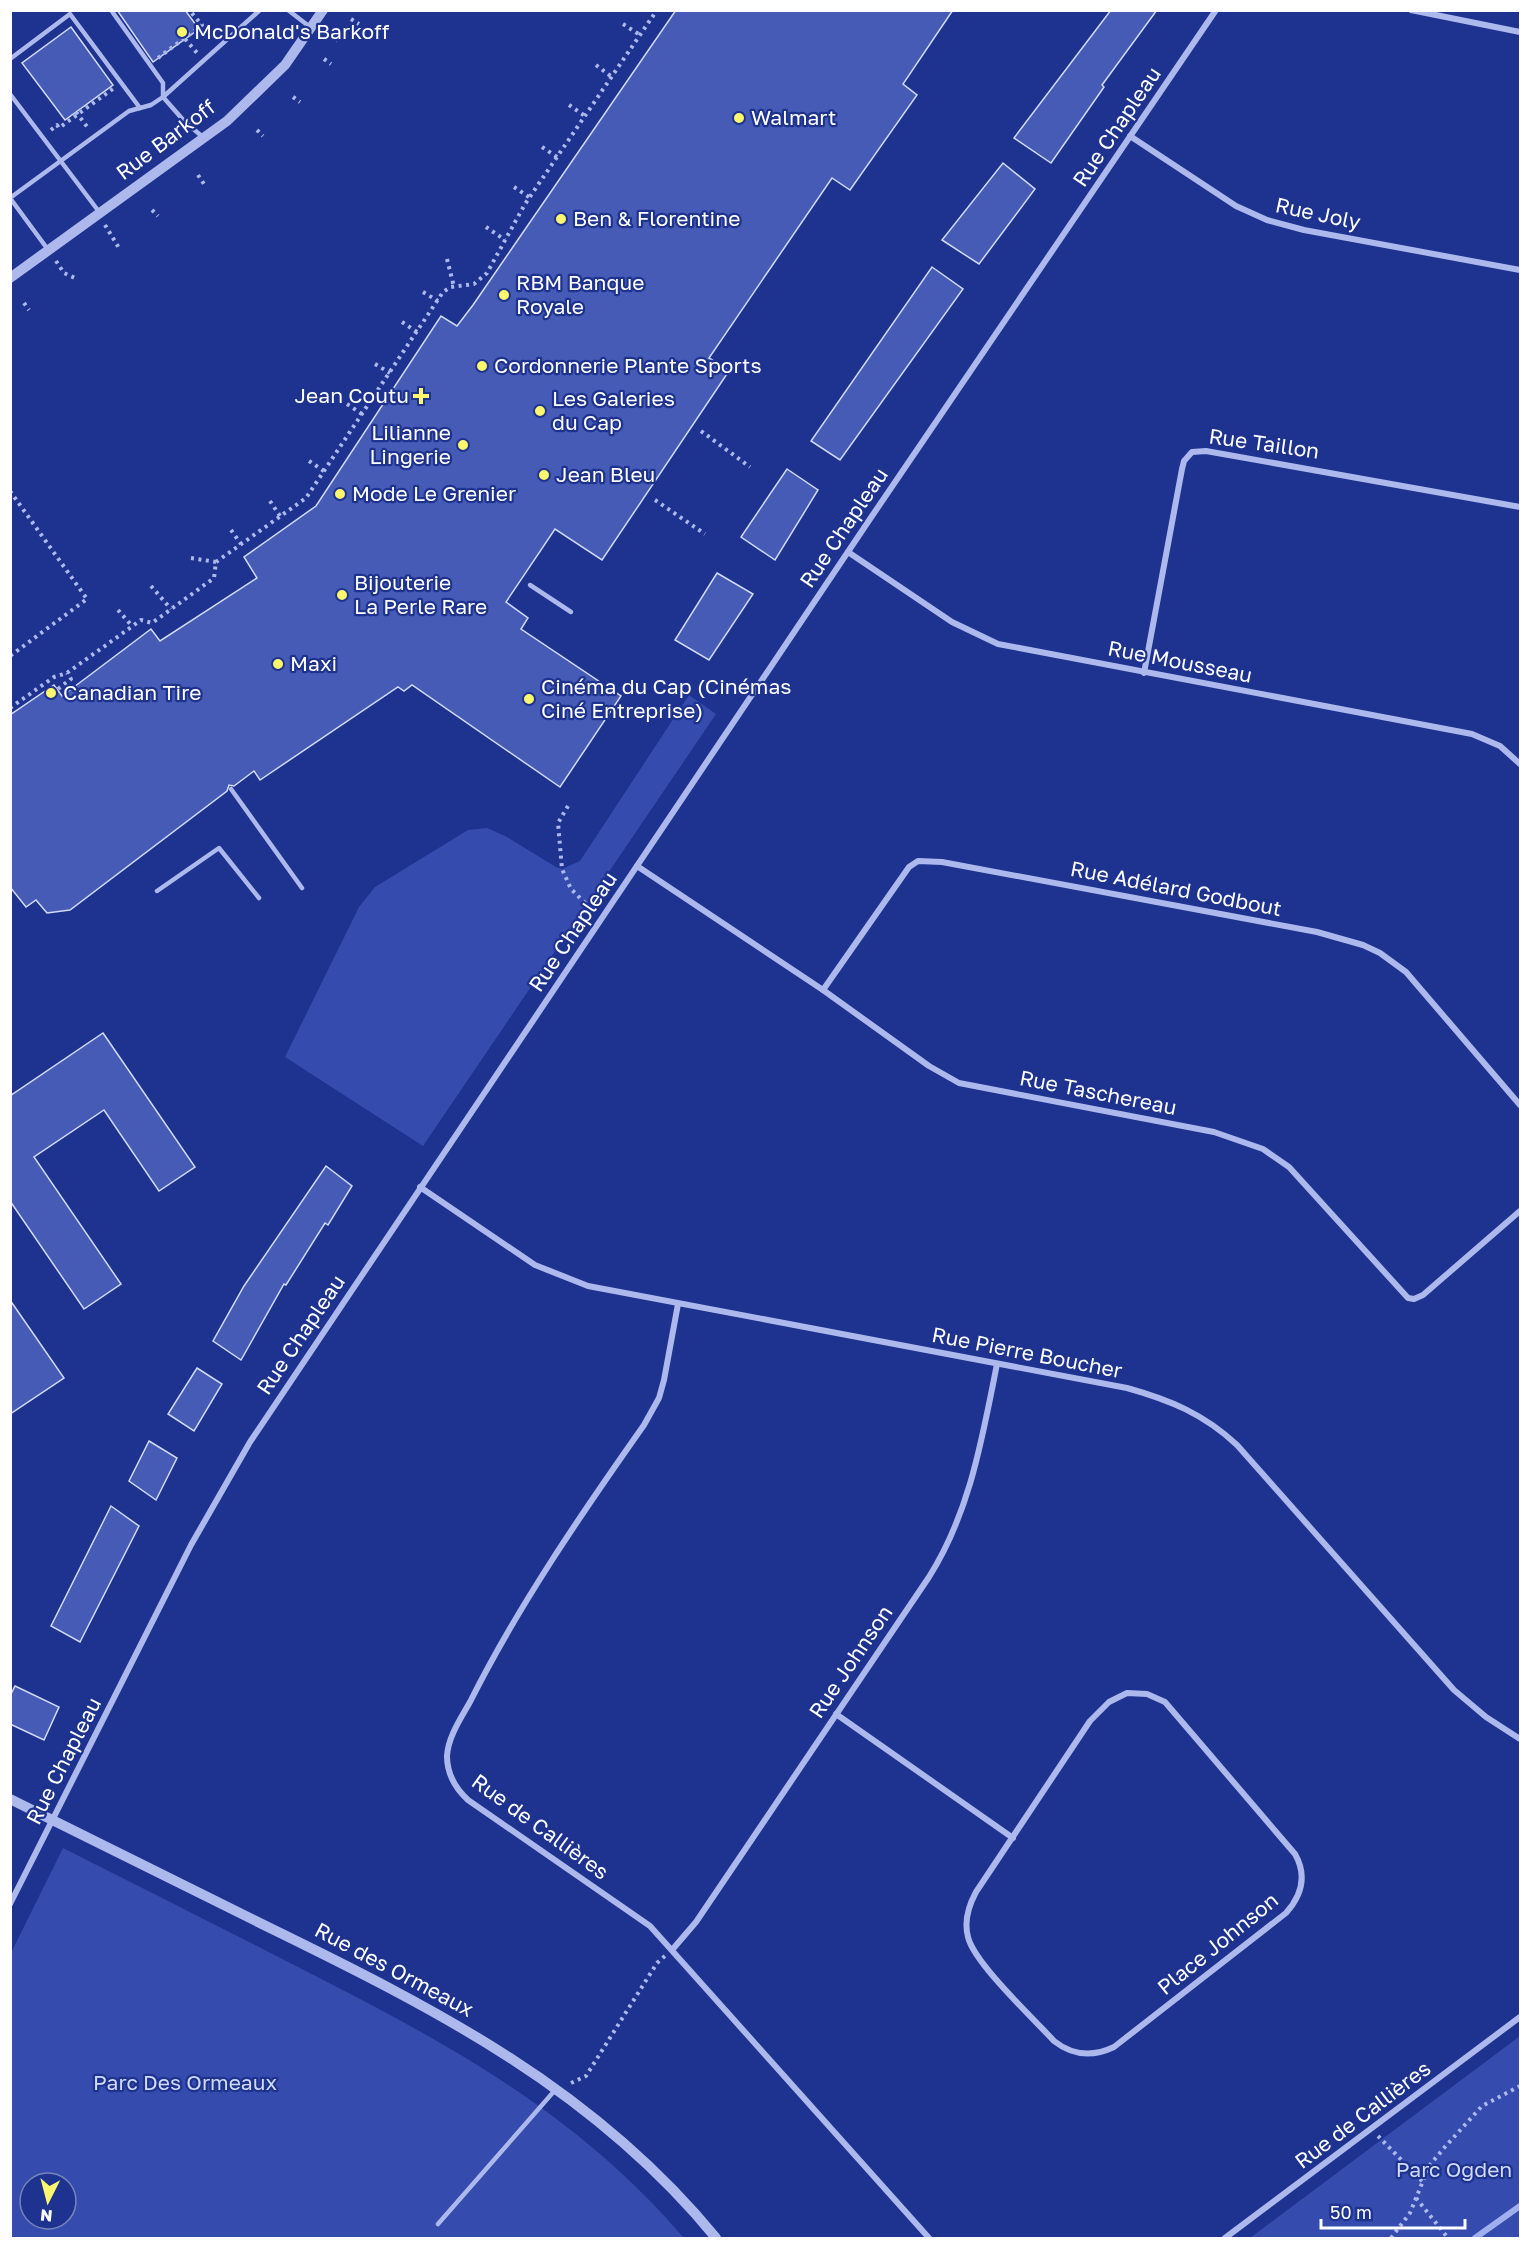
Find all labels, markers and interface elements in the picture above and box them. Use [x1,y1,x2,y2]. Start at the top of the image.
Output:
place label: McDonald's Barkoff [194,18,390,44]
marker: McDonald's Barkoff [175,25,189,39]
street label: Rue Chapleau [1066,61,1166,191]
street label: Rue Barkoff [111,93,220,185]
place label: Walmart [751,104,836,130]
marker: Walmart [732,111,746,125]
street label: Rue Joly [1273,191,1363,235]
place label: Ben & Florentine [573,205,740,231]
marker: Ben & Florentine [554,212,568,226]
place label: RBM Banque Royale [516,269,644,319]
marker: RBM Banque Royale [497,288,511,302]
place label: Cordonnerie Plante Sports [494,352,762,378]
marker: Cordonnerie Plante Sports [475,359,489,373]
place label: Jean Coutu [294,382,409,408]
place label: Les Galeries du Cap [552,385,675,435]
marker: Jean Coutu [414,389,428,403]
marker: Les Galeries du Cap [533,404,547,418]
place label: Lilianne Lingerie [369,419,451,469]
street label: Rue Taillon [1207,422,1321,464]
marker: Lilianne Lingerie [456,438,470,452]
place label: Jean Bleu [556,461,655,487]
street label: Rue Chapleau [793,462,893,592]
marker: Jean Bleu [537,468,551,482]
place label: Mode Le Grenier [352,480,516,506]
marker: Mode Le Grenier [333,487,347,501]
place label: Bijouterie La Perle Rare [354,569,487,619]
marker: Bijouterie La Perle Rare [335,588,349,602]
street label: Rue Mousseau [1106,634,1255,688]
place label: Maxi [290,650,337,676]
marker: Maxi [271,657,285,671]
place label: Cinéma du Cap (Cinémas Ciné Entreprise) [541,673,791,723]
place label: Canadian Tire [63,679,201,705]
marker: Canadian Tire [44,686,58,700]
marker: Cinéma du Cap (Cinémas Ciné Entreprise) [522,692,536,706]
street label: Rue Adélard Godbout [1068,855,1284,921]
street label: Rue Chapleau [522,866,622,996]
street label: Rue Taschereau [1017,1064,1179,1120]
street label: Rue Chapleau [250,1269,350,1399]
street label: Rue Pierre Boucher [930,1321,1125,1383]
street label: Rue Johnson [803,1600,898,1723]
street label: Rue Chapleau [20,1693,106,1828]
street label: Rue de Callières [467,1768,614,1885]
street label: Place Johnson [1152,1887,1283,2000]
street label: Rue des Ormeaux [311,1916,479,2022]
street label: Rue de Callières [1289,2055,1435,2174]
park label: Parc Des Ormeaux [93,2069,277,2095]
park label: Parc Ogden [1396,2156,1512,2182]
north arrow [18,2171,78,2231]
scale bar [1321,2192,1465,2230]
text: 50 m [1330,2201,1372,2223]
text: N [39,2205,54,2226]

